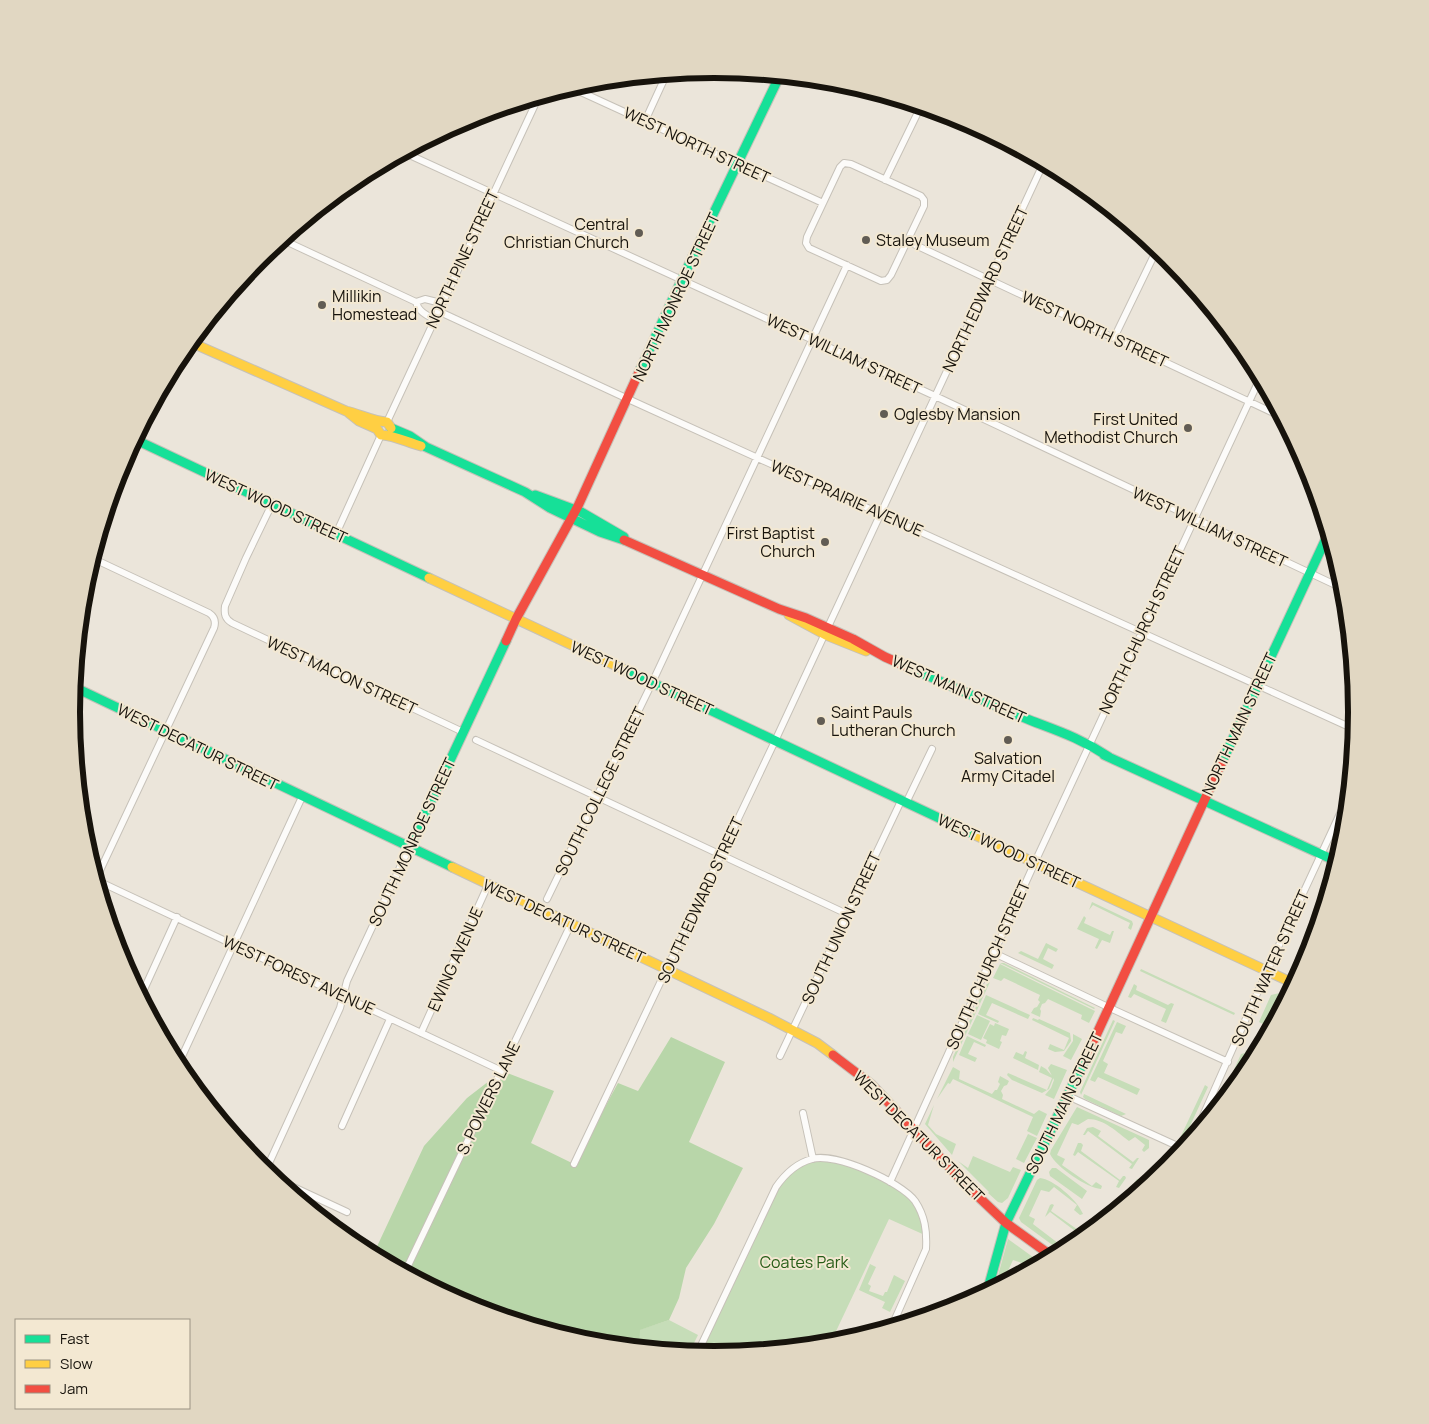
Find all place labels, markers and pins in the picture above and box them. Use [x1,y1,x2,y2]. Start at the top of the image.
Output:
place label: Central Christian Church [504,213,629,253]
marker: Central Christian Church [633,227,645,239]
place label: Staley Museum [876,229,990,251]
marker: Staley Museum [860,234,872,246]
place label: Millikin Homestead [332,285,417,325]
marker: Millikin Homestead [316,299,328,311]
place label: Oglesby Mansion [894,403,1020,425]
marker: Oglesby Mansion [878,408,890,420]
place label: First United Methodist Church [1044,408,1178,448]
marker: First United Methodist Church [1182,422,1194,434]
place label: First Baptist Church [727,522,815,562]
marker: First Baptist Church [819,536,831,548]
place label: Saint Pauls Lutheran Church [831,701,955,741]
marker: Saint Pauls Lutheran Church [815,715,827,727]
marker: Salvation Army Citadel [1002,734,1014,746]
place label: Salvation Army Citadel [961,747,1055,787]

